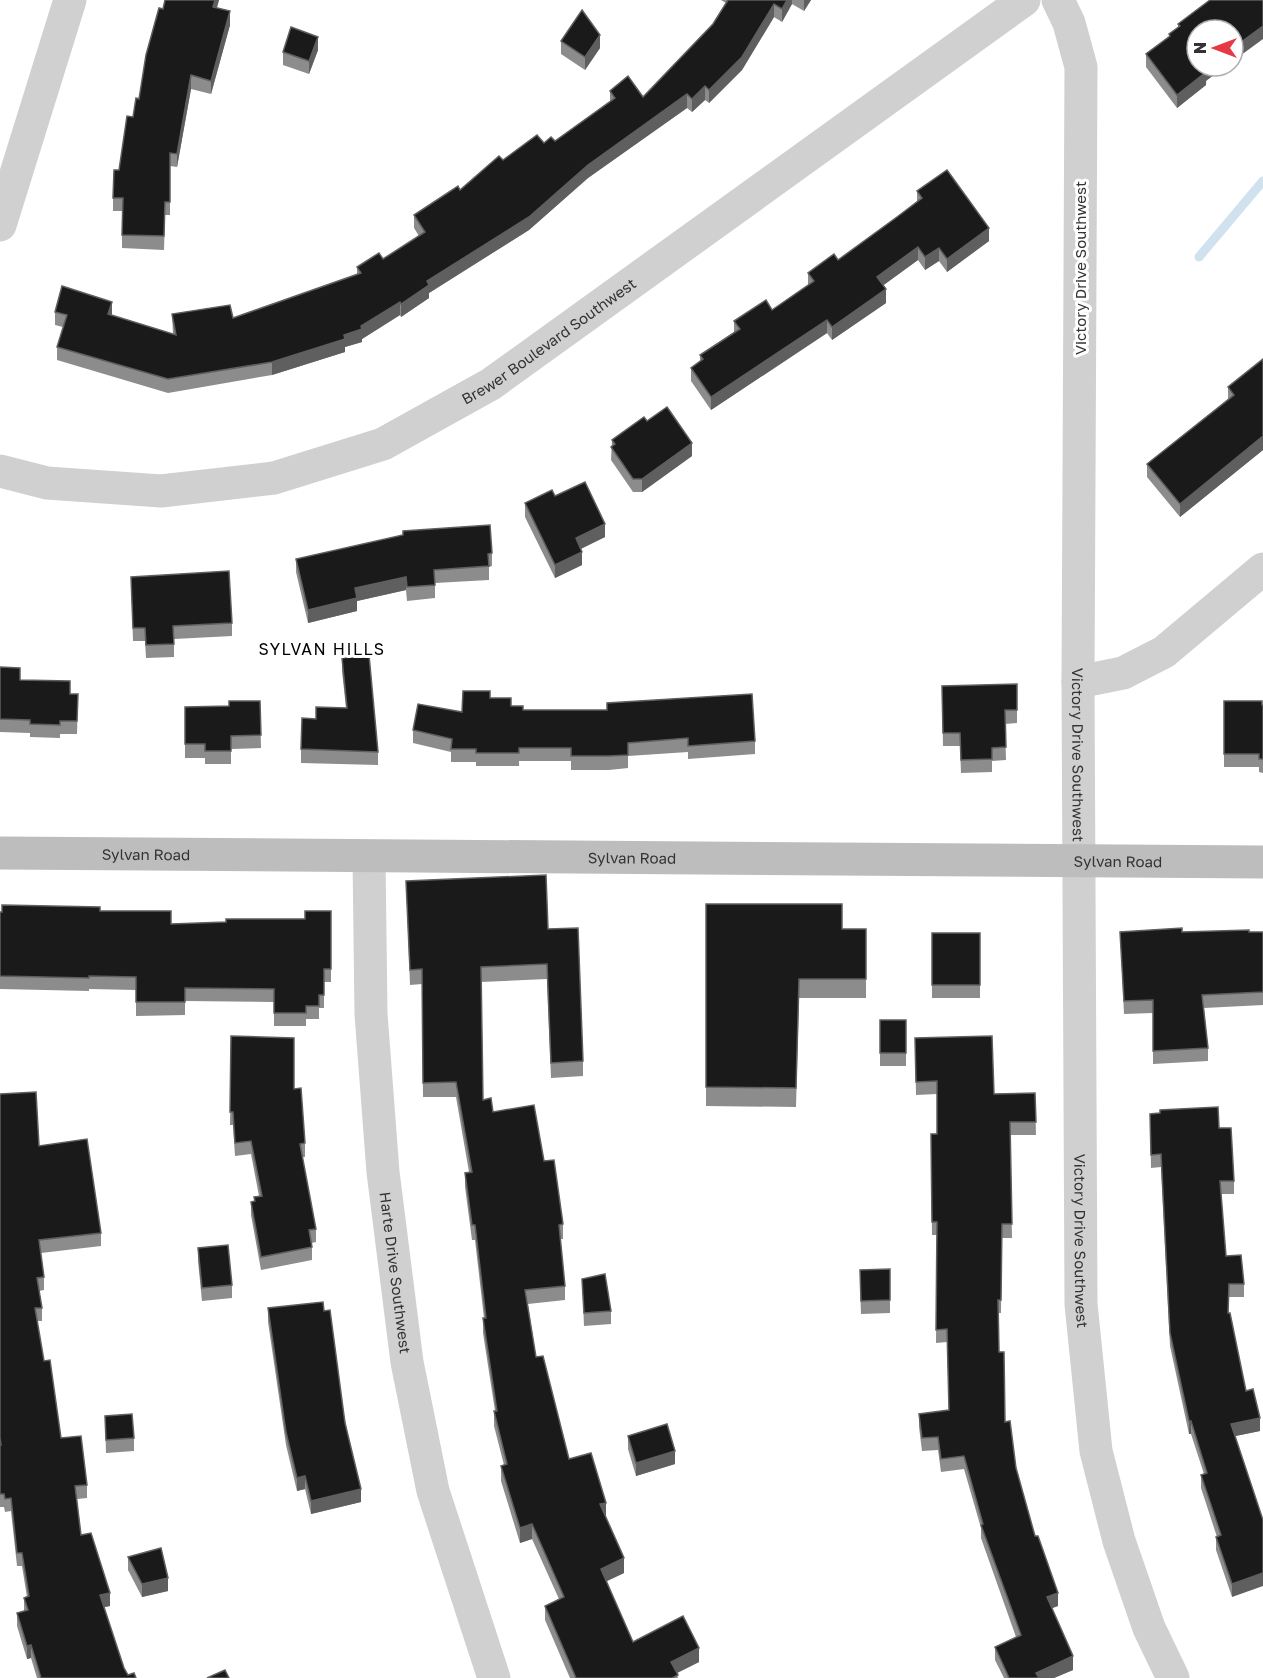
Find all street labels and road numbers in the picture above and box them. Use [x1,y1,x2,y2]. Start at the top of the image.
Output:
street label: Victory Drive Southwest [1071,181,1089,355]
street label: Brewer Boulevard Southwest [458,274,639,408]
street label: Victory Drive Southwest [1069,668,1088,842]
street label: Sylvan Road [102,845,190,863]
street label: Sylvan Road [588,848,676,867]
street label: Sylvan Road [1074,852,1162,870]
street label: Victory Drive Southwest [1071,1154,1092,1329]
street label: Harte Drive Southwest [377,1191,415,1355]

